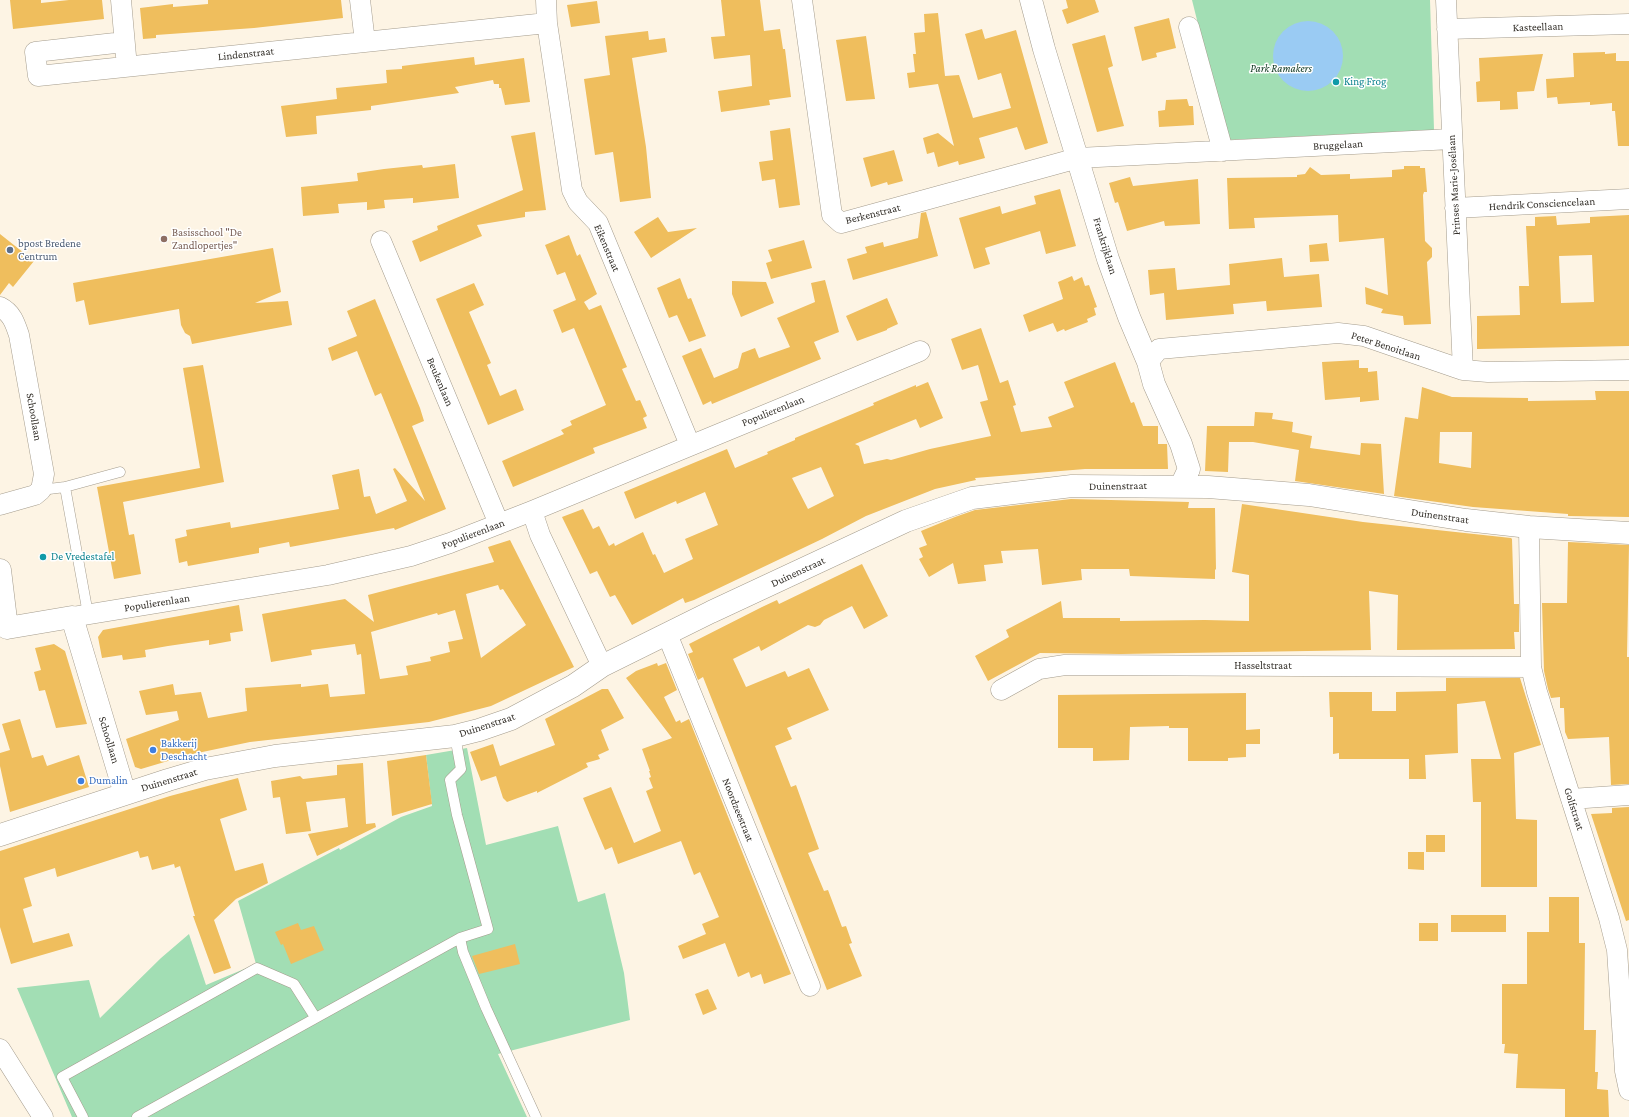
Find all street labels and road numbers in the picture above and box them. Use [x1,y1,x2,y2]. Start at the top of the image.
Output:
street label: Kasteellaan [1512,20,1564,34]
street label: Lindenstraat [217,44,275,64]
street label: Prinses Marie-Josélaan [1445,134,1463,236]
street label: Bruggelaan [1313,137,1363,153]
street label: Hendrik Consciencelaan [1488,195,1596,213]
street label: Berkenstraat [844,201,902,227]
street label: Frankrijklaan [1090,216,1120,276]
street label: Eikenstraat [591,222,623,274]
street label: Peter Benoitlaan [1350,329,1422,363]
street label: Beukenlaan [424,356,456,408]
street label: Schoollaan [23,392,45,442]
street label: Populierenlaan [740,392,806,430]
street label: Duinenstraat [1089,479,1147,493]
street label: Duinenstraat [1410,505,1470,527]
street label: Populierenlaan [440,516,506,552]
street label: Duinenstraat [769,554,827,590]
street label: Populierenlaan [123,591,191,615]
street label: Hasseltstraat [1234,659,1292,673]
street label: Duinenstraat [457,710,517,740]
street label: Schoollaan [96,715,122,765]
street label: Duinenstraat [139,765,199,795]
street label: Noordzeestraat [719,776,757,844]
street label: Golfstraat [1561,786,1587,832]

